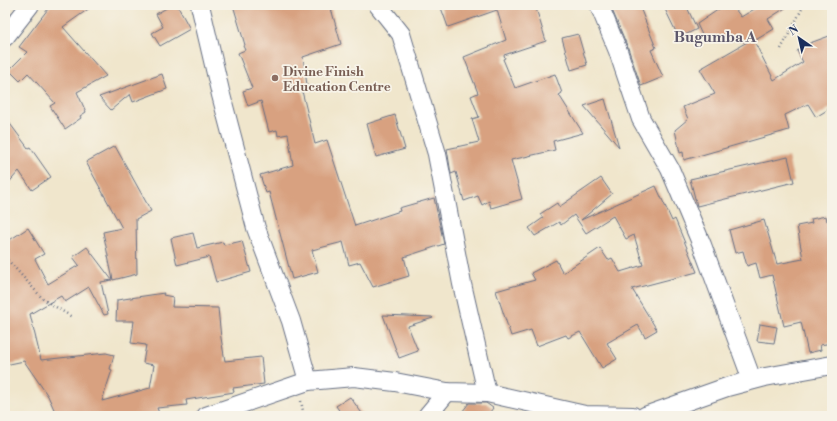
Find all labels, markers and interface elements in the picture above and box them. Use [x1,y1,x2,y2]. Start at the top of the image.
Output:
north arrow [779,18,819,58]
text: N [786,22,802,39]
district label: Bugumba A [674,28,757,47]
place label: Divine Finish Education Centre [283,64,391,95]
marker: Divine Finish Education Centre [270,73,280,83]

